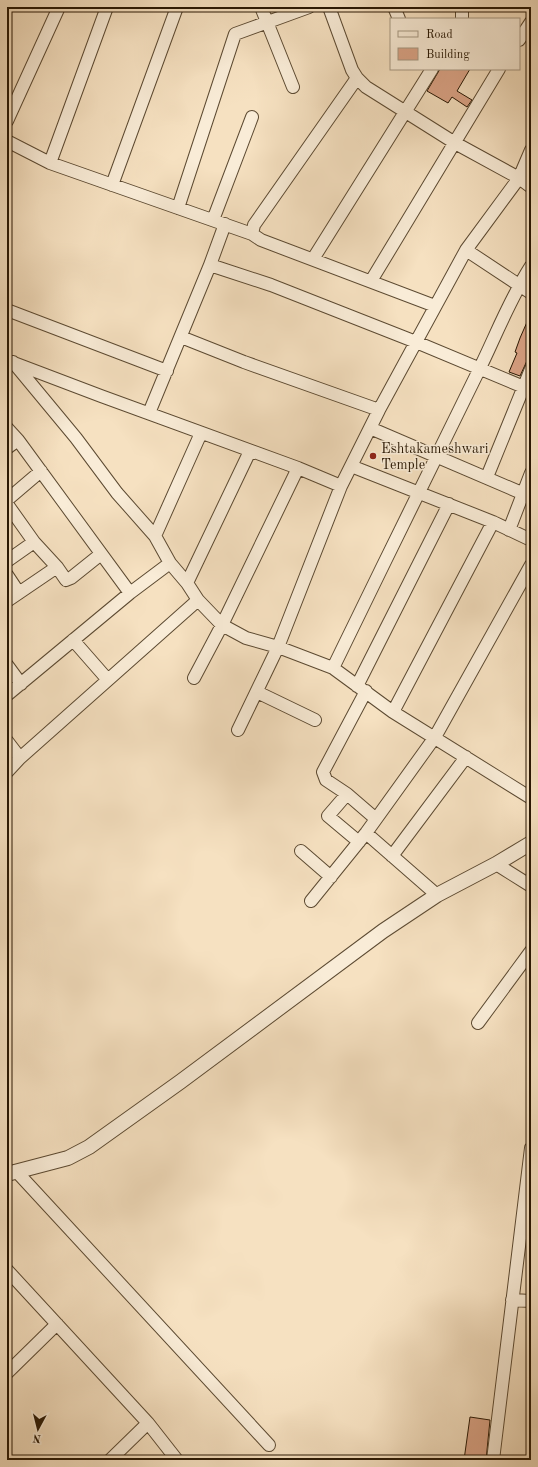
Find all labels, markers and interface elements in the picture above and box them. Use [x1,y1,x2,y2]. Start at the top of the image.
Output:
legend [390,18,520,70]
text: Road [426,29,453,41]
text: Building [426,49,470,61]
place label: Eshtakameshwari Temple [381,442,489,472]
marker: Eshtakameshwari Temple [368,451,378,461]
north arrow [18,1409,58,1449]
text: N [32,1431,42,1443]

